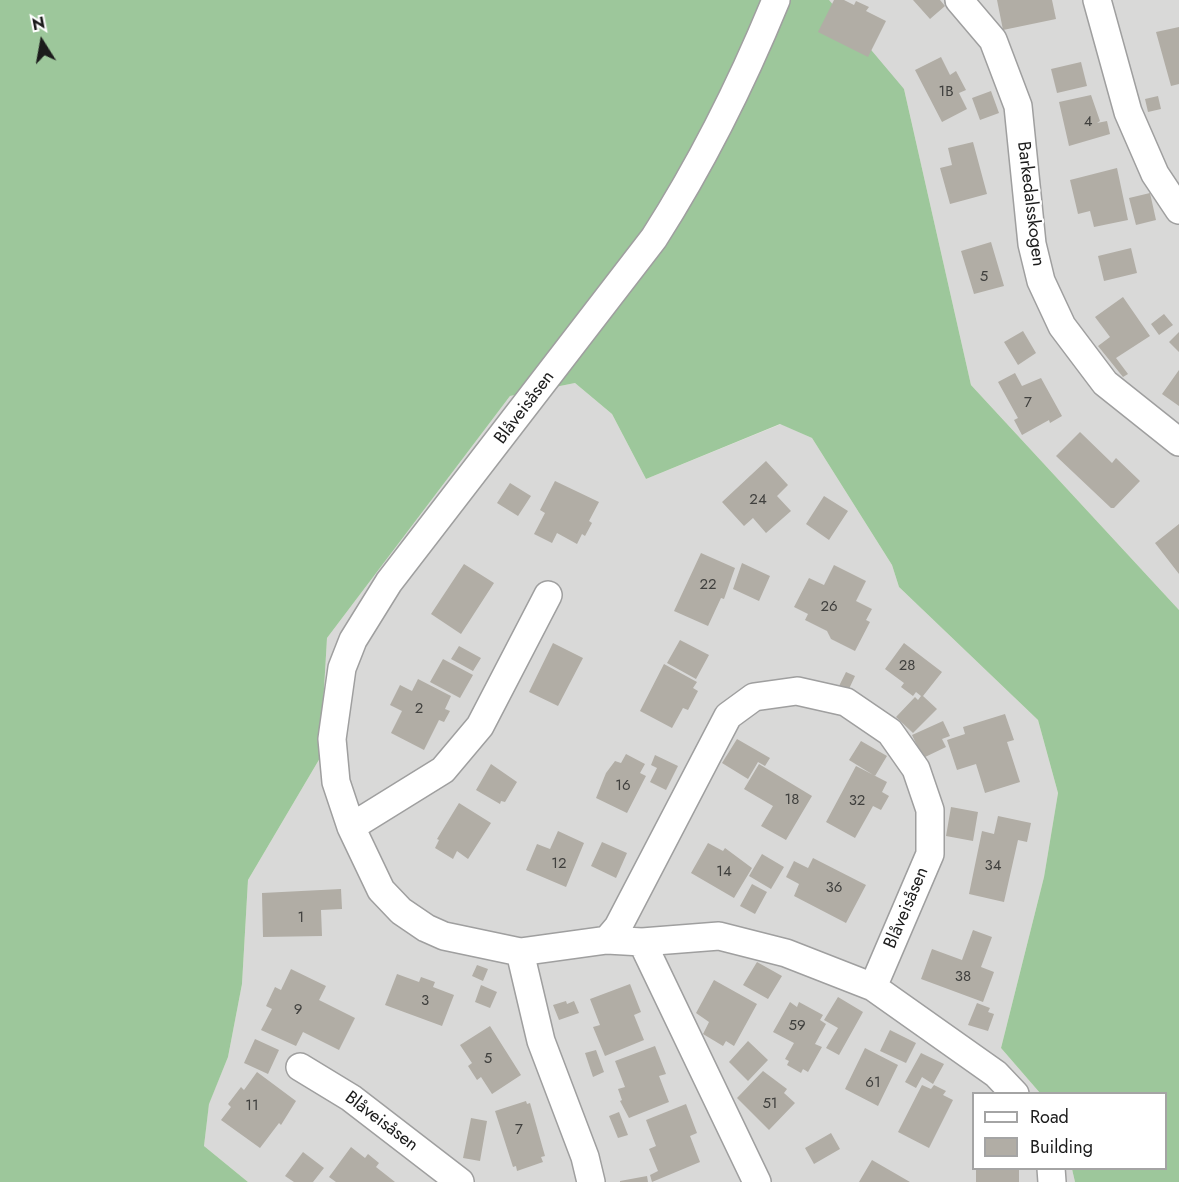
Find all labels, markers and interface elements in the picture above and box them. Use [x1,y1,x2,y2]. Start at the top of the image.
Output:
text: N [30,11,47,36]
north arrow [12,12,72,72]
house number: 1B [938,83,954,101]
house number: 4 [1084,113,1092,131]
street label: Barkedalsskogen [1012,140,1048,268]
house number: 5 [980,268,988,286]
street label: Blåveisåsen [490,367,560,449]
house number: 7 [1024,394,1032,412]
house number: 24 [749,491,767,509]
house number: 22 [699,576,717,594]
house number: 26 [820,598,838,616]
house number: 28 [899,657,915,675]
house number: 2 [415,700,423,718]
house number: 16 [615,777,631,795]
house number: 18 [785,791,799,809]
house number: 32 [849,792,865,810]
house number: 12 [551,855,567,873]
house number: 34 [985,857,1001,875]
house number: 14 [716,863,732,881]
street label: Blåveisåsen [880,864,934,952]
house number: 36 [826,879,842,897]
house number: 1 [298,909,304,927]
house number: 38 [955,968,971,986]
house number: 3 [421,992,429,1010]
house number: 9 [294,1001,302,1019]
house number: 59 [788,1017,806,1035]
house number: 5 [484,1050,492,1068]
house number: 61 [865,1074,881,1092]
street label: Blåveisåsen [340,1087,422,1157]
legend [972,1092,1167,1170]
house number: 51 [762,1095,778,1113]
house number: 11 [245,1097,259,1115]
text: Road [1030,1104,1069,1130]
house number: 7 [515,1121,523,1139]
text: Building [1030,1134,1093,1160]

